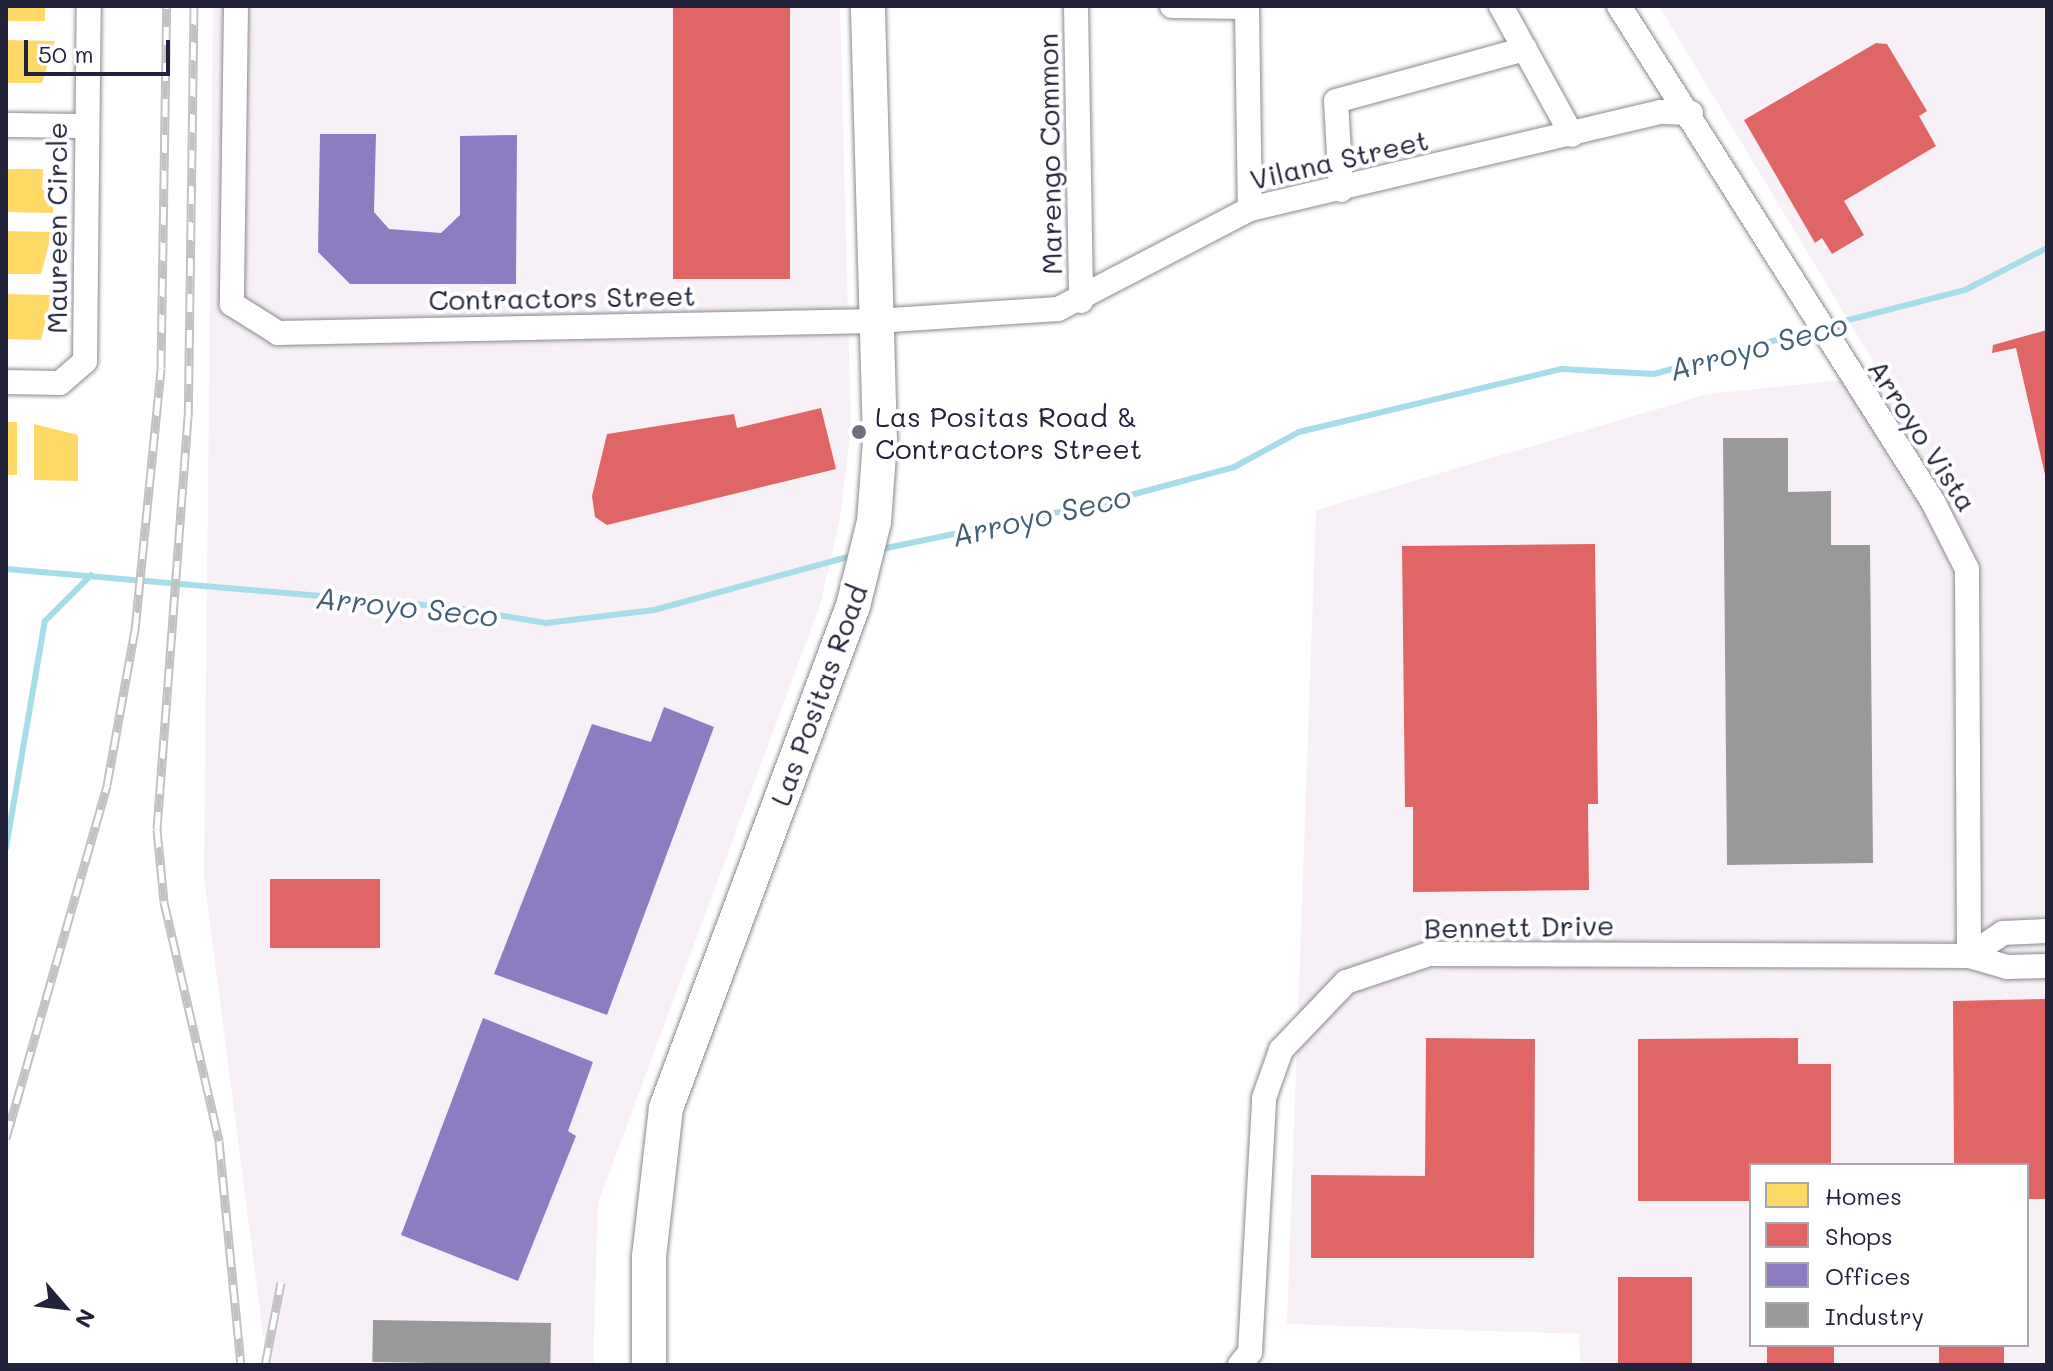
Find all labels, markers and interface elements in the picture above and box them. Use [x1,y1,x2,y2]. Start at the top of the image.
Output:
scale bar [28,24,174,74]
street label: Marengo Common [1030,33,1068,275]
text: 50 m [38,38,94,69]
street label: Maureen Circle [39,122,73,334]
street label: Vilana Street [1247,122,1431,196]
street label: Contractors Street [428,278,696,316]
water label: Arroyo Seco [1665,305,1851,387]
street label: Arroyo Vista [1861,353,1985,517]
place label: Las Positas Road & Contractors Street [875,399,1142,465]
marker: Las Positas Road & Contractors Street [850,423,868,441]
water label: Arroyo Seco [948,477,1134,553]
water label: Arroyo Seco [314,579,500,633]
street label: Las Positas Road [762,580,874,810]
street label: Bennett Drive [1423,908,1615,944]
legend [1749,1163,2029,1347]
text: Homes [1825,1180,1902,1211]
text: Shops [1825,1220,1893,1251]
text: Offices [1825,1260,1911,1291]
north arrow [24,1267,104,1347]
text: Industry [1825,1300,1924,1331]
text: N [69,1304,102,1333]

